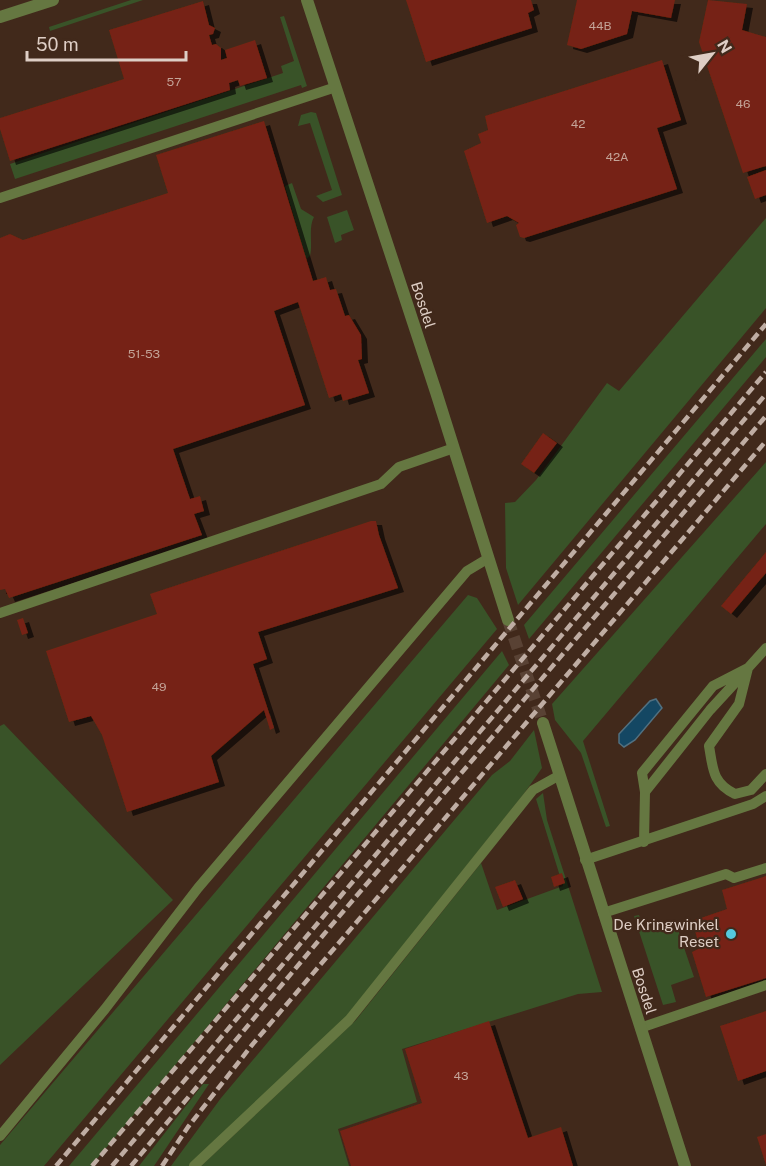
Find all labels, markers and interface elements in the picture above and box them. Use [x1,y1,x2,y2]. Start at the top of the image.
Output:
house number: 44B [588,19,612,33]
scale bar [27,24,186,62]
north arrow [682,24,742,84]
text: 50 m [36,34,79,55]
text: N [713,36,736,57]
house number: 57 [167,75,181,89]
house number: 46 [735,97,751,111]
house number: 42 [571,117,585,131]
house number: 42A [605,150,629,164]
street label: Bosdel [408,279,439,330]
house number: 51-53 [128,347,160,361]
house number: 49 [151,680,167,694]
place label: De Kringwinkel Reset [613,916,719,950]
marker: De Kringwinkel Reset [724,927,738,941]
street label: Bosdel [629,965,660,1016]
house number: 43 [453,1069,469,1083]

